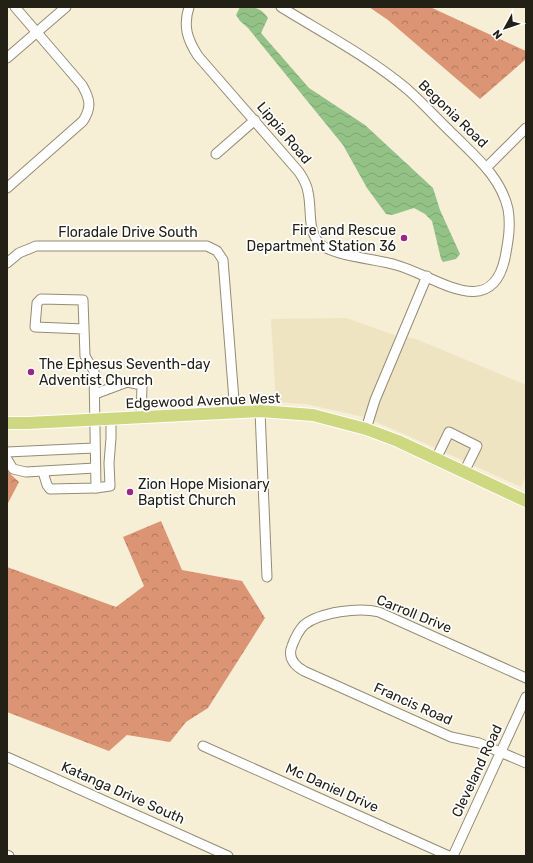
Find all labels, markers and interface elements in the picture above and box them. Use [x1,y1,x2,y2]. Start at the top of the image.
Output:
north arrow [485,8,525,48]
text: N [490,27,505,41]
street label: Begonia Road [415,77,491,151]
street label: Lippia Road [253,99,315,167]
place label: Fire and Rescue Department Station 36 [247,222,396,255]
street label: Floradale Drive South [58,224,198,241]
marker: Fire and Rescue Department Station 36 [399,233,409,243]
place label: The Ephesus Seventh-day Adventist Church [39,356,211,389]
marker: The Ephesus Seventh-day Adventist Church [26,367,36,377]
street label: Edgewood Avenue West [125,390,281,412]
place label: Zion Hope Misionary Baptist Church [138,476,270,509]
marker: Zion Hope Misionary Baptist Church [125,487,135,497]
street label: Carroll Drive [374,591,454,637]
street label: Francis Road [371,679,455,729]
street label: Cleveland Road [448,722,506,820]
street label: Katanga Drive South [59,758,187,828]
street label: Mc Daniel Drive [283,760,381,816]

